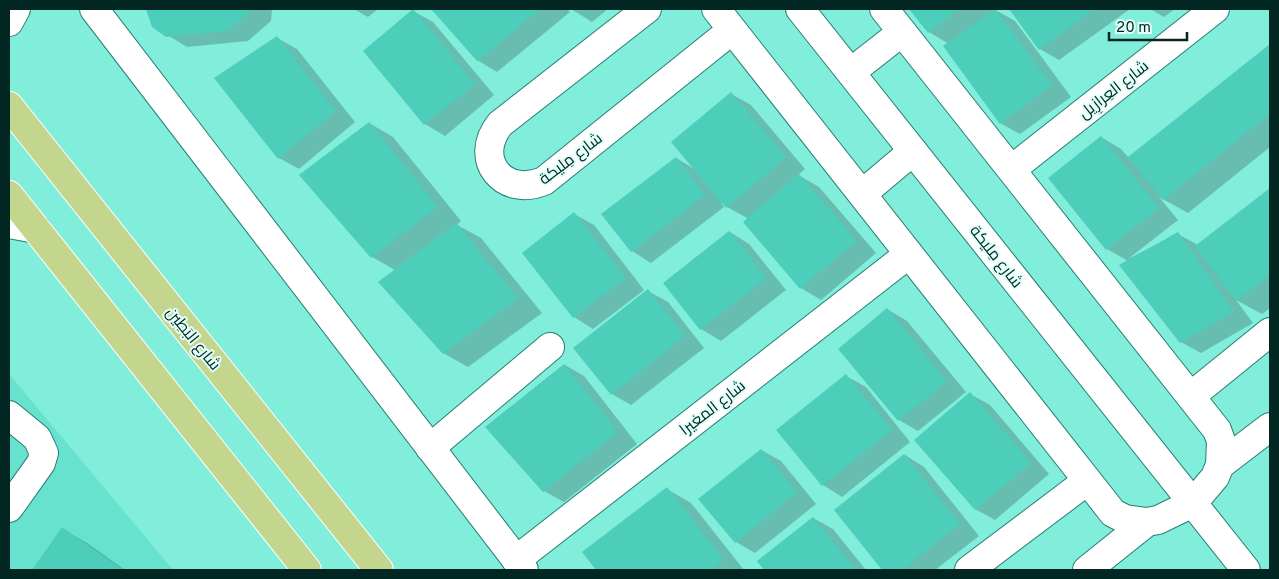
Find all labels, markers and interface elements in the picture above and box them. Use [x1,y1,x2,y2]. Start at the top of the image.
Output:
scale bar [1109,10,1186,42]
text: 20 m [1116,19,1151,38]
street label: شارع العِرازِيل [1075,57,1153,124]
street label: شارع مِليكة [535,129,607,190]
street label: شارع مِليكة [965,222,1026,293]
street label: شارع البَطِين [161,303,224,375]
street label: شارع المغيرا [676,377,750,441]

